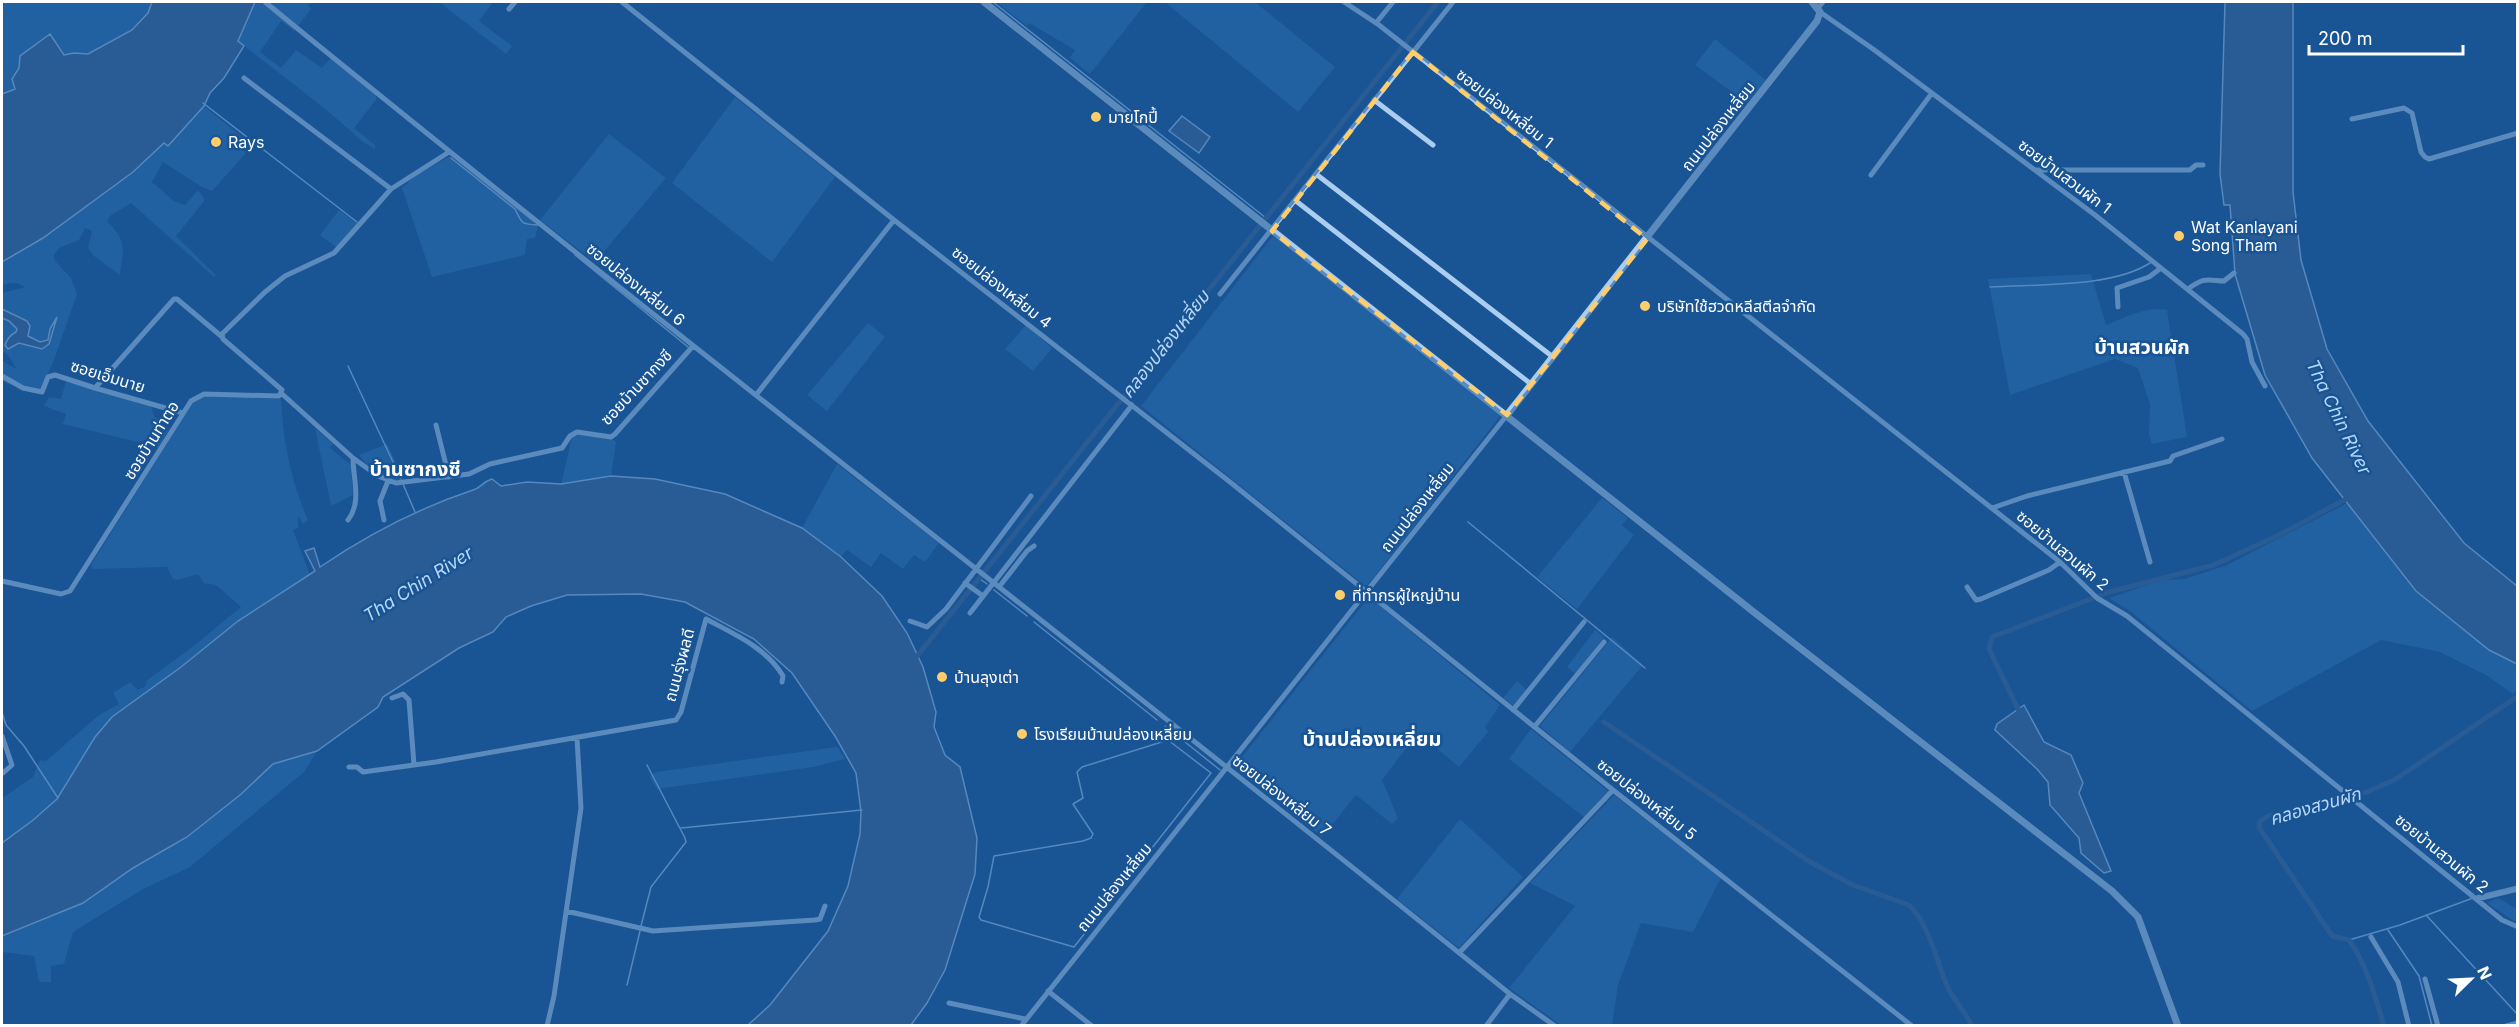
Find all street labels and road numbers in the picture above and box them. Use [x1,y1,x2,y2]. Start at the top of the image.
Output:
street label: ซอยปล่องเหลี่ยม 1 [1452,63,1558,152]
street label: ถนนปล่องเหลี่ยม [1676,77,1759,175]
street label: ซอยบ้านสวนผัก 1 [2015,135,2115,217]
street label: ซอยปล่องเหลี่ยม 6 [583,237,690,330]
street label: ซอยปล่องเหลี่ยม 4 [948,241,1057,332]
street label: ซอยบ้านซากงซี [596,345,676,429]
street label: ซอยเอ็มนาย [68,355,148,397]
street label: ซอยบ้านท่าตอ [119,397,183,483]
street label: ถนนปล่องเหลี่ยม [1375,458,1458,556]
street label: ซอยบ้านสวนผัก 2 [2013,505,2113,595]
street label: ถนนรุ่งผลดี [660,626,698,704]
street label: ซอยปล่องเหลี่ยม 7 [1228,749,1336,840]
street label: ซอยปล่องเหลี่ยม 5 [1593,753,1701,844]
street label: ซอยบ้านสวนผัก 2 [2391,809,2493,897]
street label: ถนนปล่องเหลี่ยม [1071,838,1156,935]

